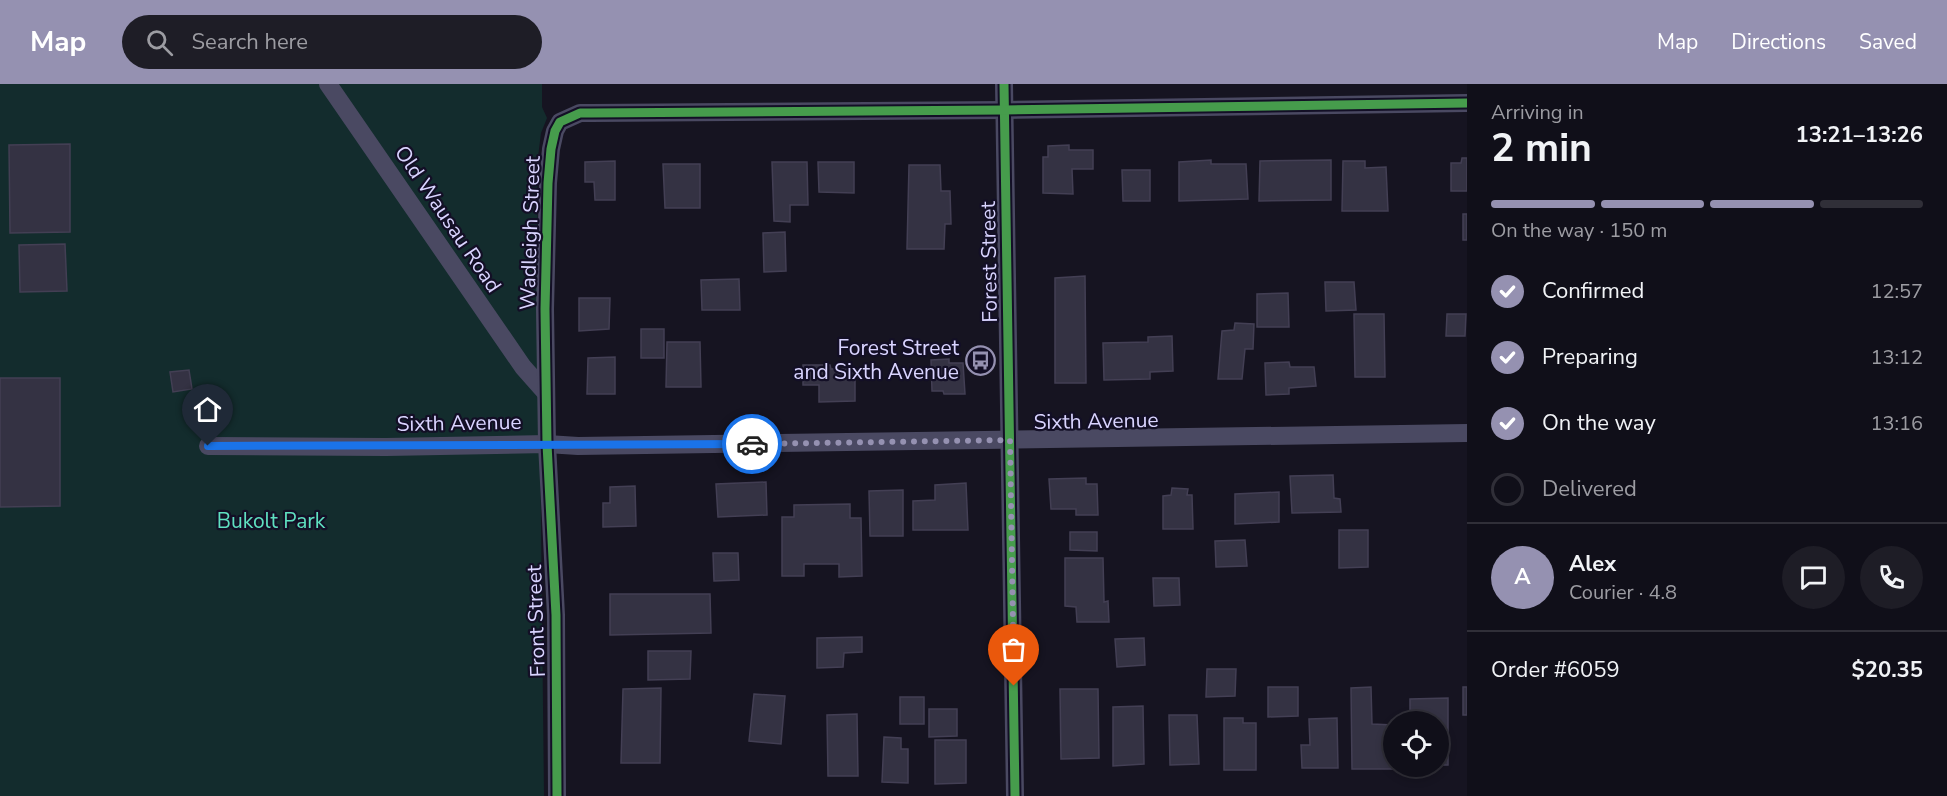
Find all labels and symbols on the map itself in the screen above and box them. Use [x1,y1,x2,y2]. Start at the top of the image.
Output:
street label: Old Wausau Road [388,140,508,298]
street label: Wadleigh Street [513,155,547,311]
street label: Forest Street [974,200,1004,323]
place label: Forest Street and Sixth Avenue [793,334,960,386]
bus stop icon: Forest Street and Sixth Avenue [964,344,996,376]
pin [182,384,233,446]
street label: Sixth Avenue [1033,406,1159,436]
street label: Sixth Avenue [396,408,522,438]
courier [722,414,782,474]
park label: Bukolt Park [217,507,326,535]
street label: Front Street [520,564,552,678]
pin [988,624,1039,686]

